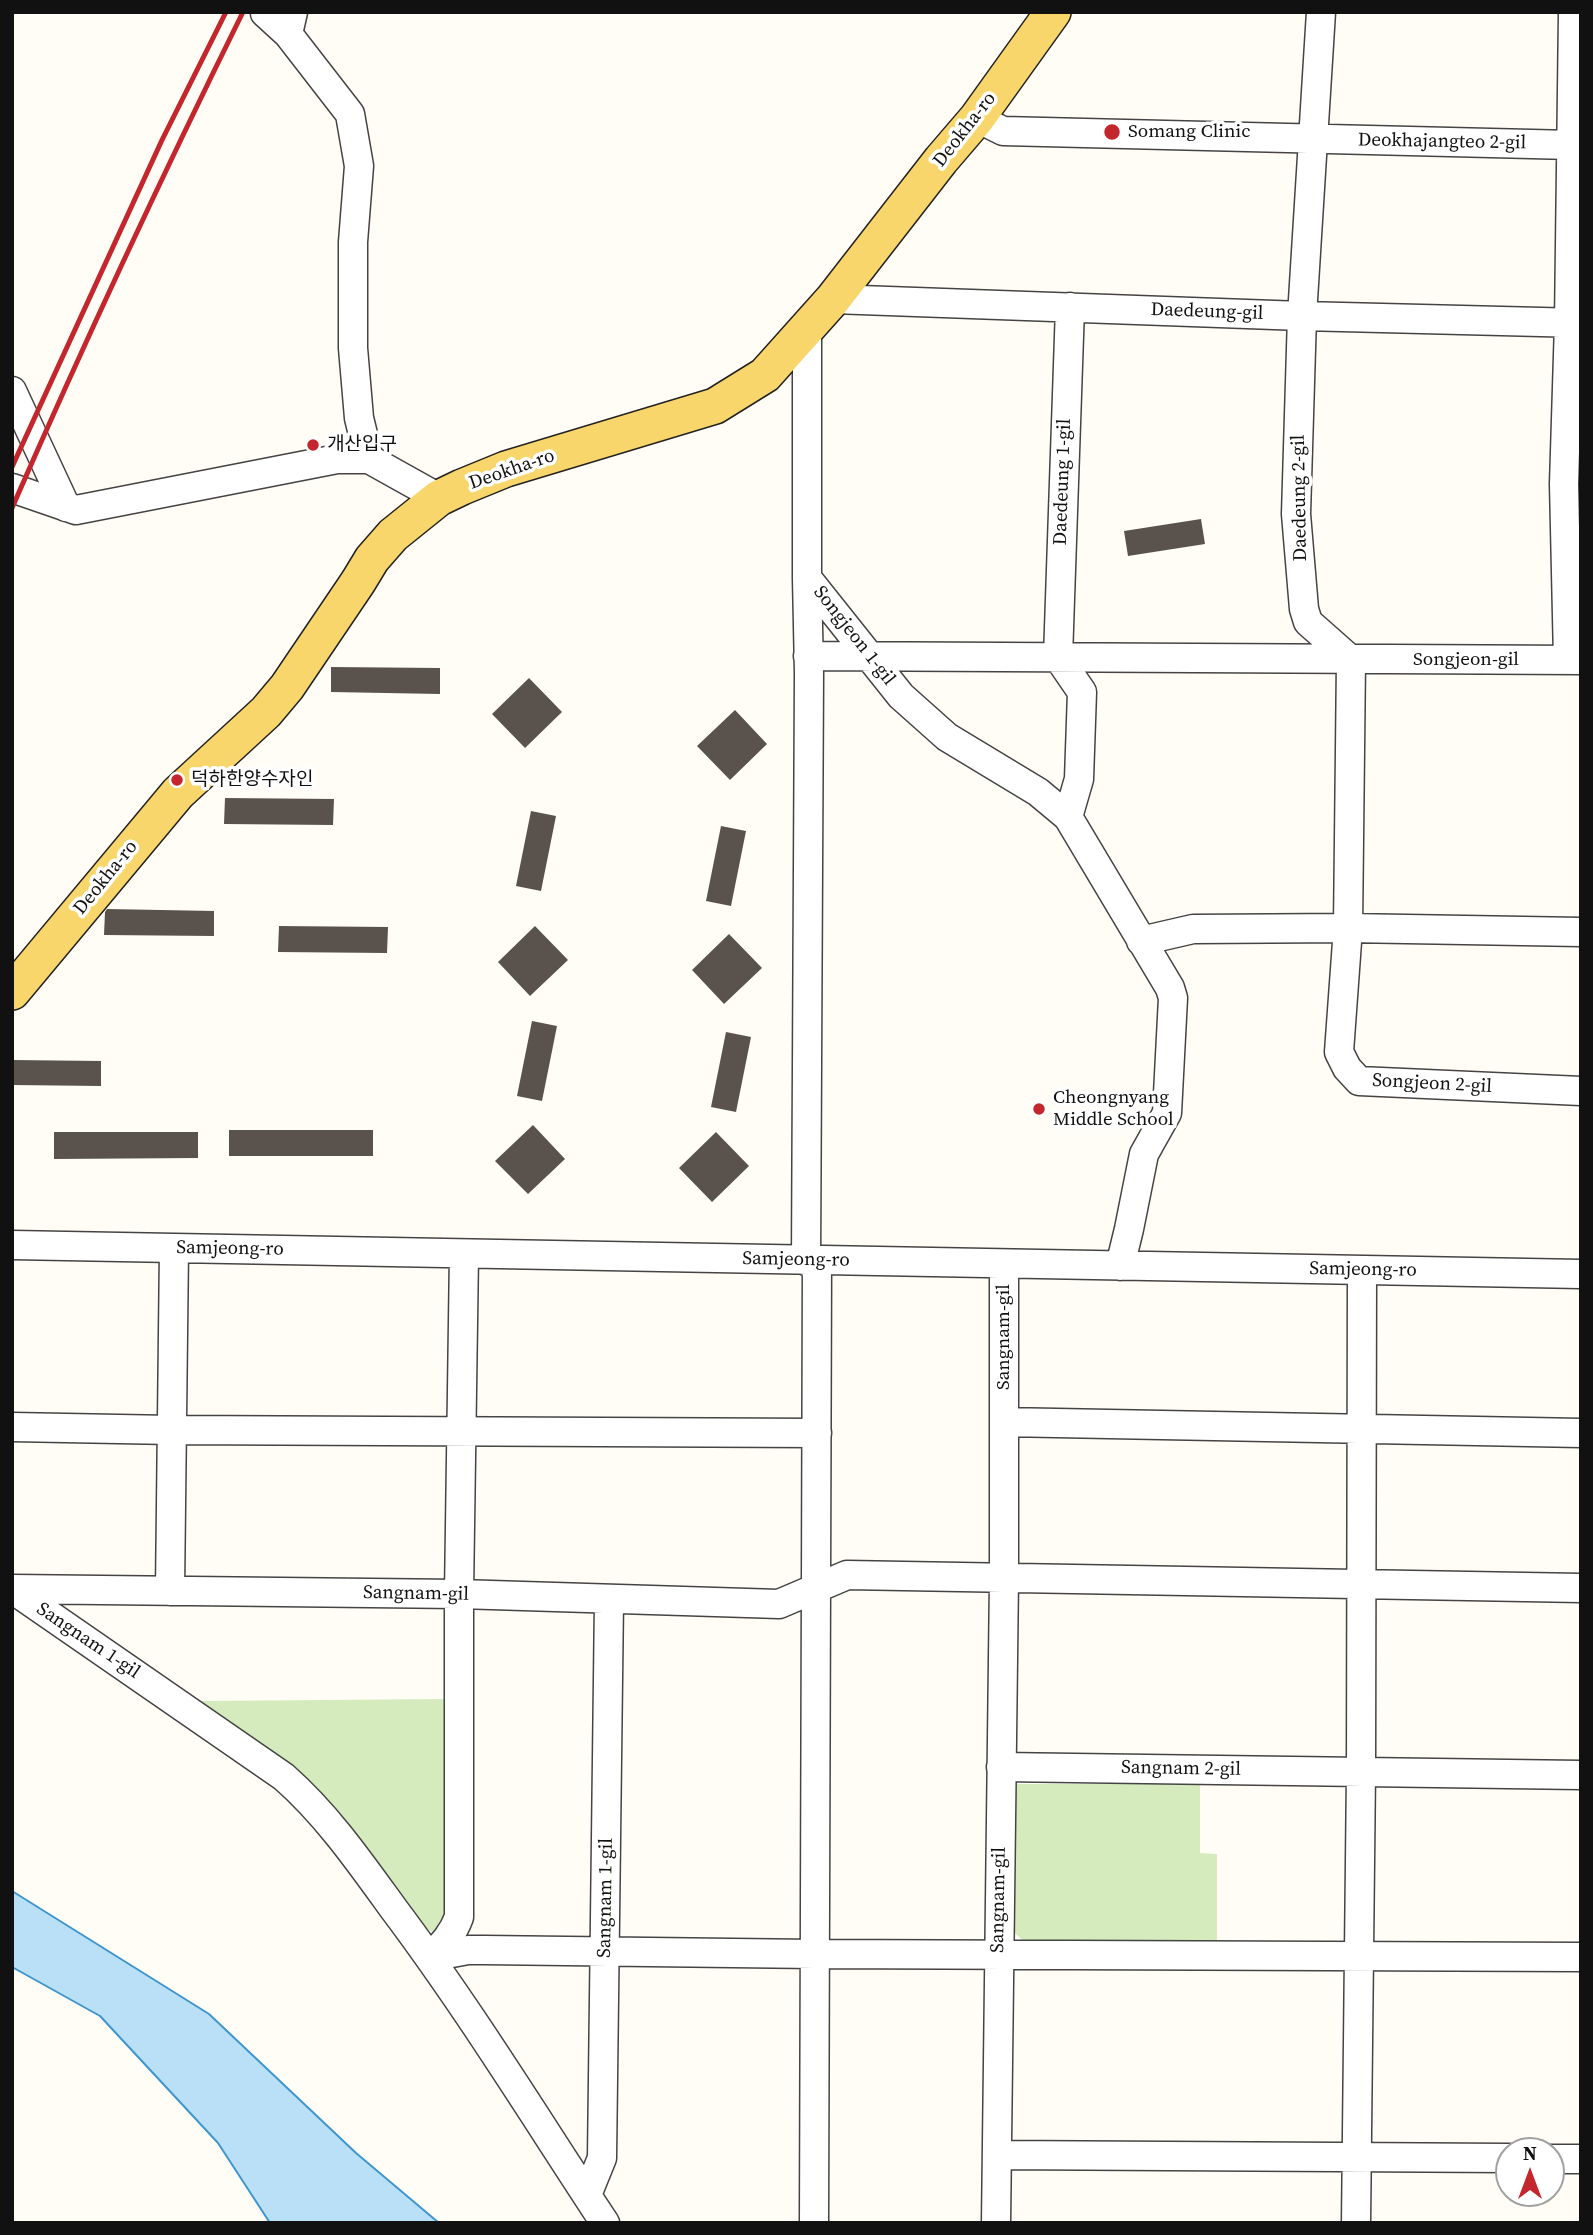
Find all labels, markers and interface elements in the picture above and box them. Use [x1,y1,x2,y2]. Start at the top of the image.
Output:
street label: Deokha-ro [929,88,1001,172]
place label: Somang Clinic [1128,121,1250,143]
marker: Somang Clinic [1102,122,1122,142]
street label: Deokhajangteo 2-gil [1358,129,1526,155]
street label: Daedeung-gil [1150,299,1264,325]
street label: Daedeung 1-gil [1049,418,1077,546]
place label: 개산입구 [327,434,397,456]
street label: Daedeung 2-gil [1287,434,1313,562]
marker: 개산입구 [305,437,321,453]
street label: Deokha-ro [466,445,558,495]
street label: Songjeon 1-gil [808,582,900,690]
street label: Songjeon-gil [1413,649,1519,671]
place label: 덕하한양수자인 [191,769,313,791]
marker: 덕하한양수자인 [169,772,185,788]
street label: Deokha-ro [69,836,143,920]
street label: Songjeon 2-gil [1372,1069,1492,1099]
place label: Cheongnyang Middle School [1053,1087,1174,1131]
marker: Cheongnyang Middle School [1031,1101,1047,1117]
street label: Samjeong-ro [176,1237,284,1261]
street label: Samjeong-ro [742,1248,850,1272]
street label: Samjeong-ro [1309,1258,1417,1282]
street label: Sangnam-gil [993,1284,1015,1390]
street label: Sangnam-gil [363,1582,469,1606]
street label: Sangnam 1-gil [32,1598,144,1684]
street label: Sangnam 2-gil [1121,1757,1241,1781]
street label: Sangnam 1-gil [594,1838,618,1958]
street label: Sangnam-gil [987,1847,1011,1953]
north arrow [1495,2137,1565,2207]
text: N [1523,2140,1537,2166]

